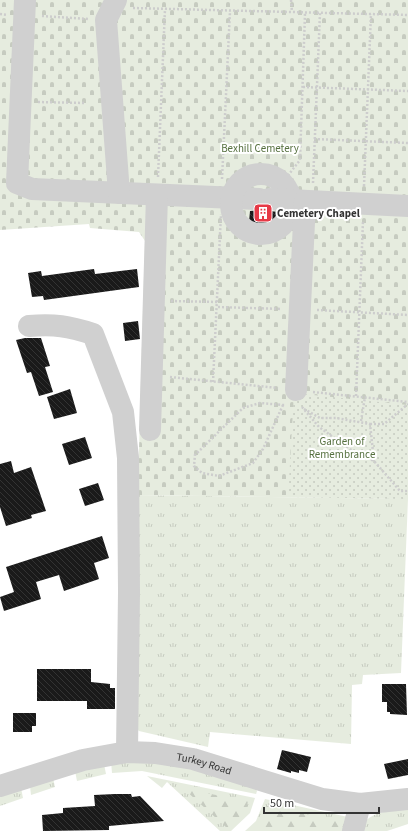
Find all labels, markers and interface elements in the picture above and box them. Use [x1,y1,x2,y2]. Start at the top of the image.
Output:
park label: Bexhill Cemetery [221,141,299,156]
building icon: Cemetery Chapel [252,202,274,224]
place label: Cemetery Chapel [277,206,361,221]
park label: Garden of Remembrance [309,434,376,462]
street label: Turkey Road [175,749,234,778]
scale bar [264,789,379,815]
text: 50 m [270,795,294,812]

